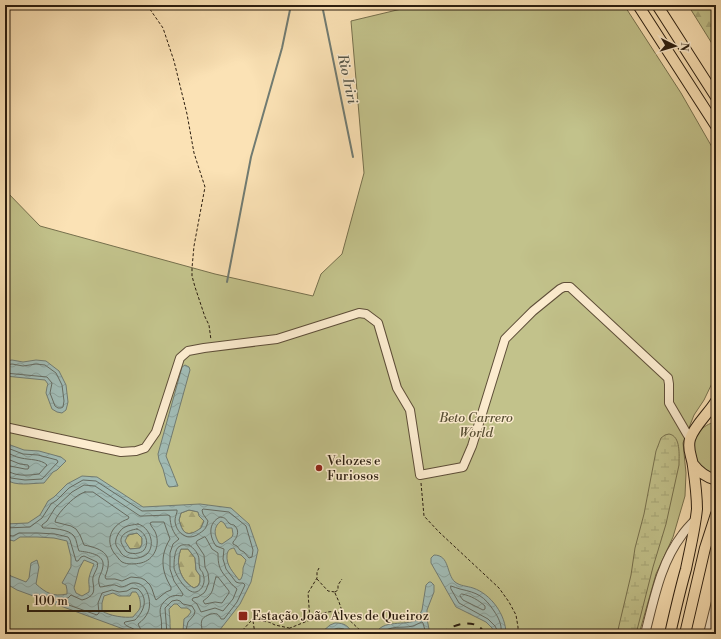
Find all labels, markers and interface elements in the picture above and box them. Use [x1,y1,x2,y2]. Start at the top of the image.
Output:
north arrow [655,26,695,66]
text: N [677,42,691,52]
water label: Rio Iriri [333,51,361,106]
park label: Beto Carrero World [438,410,513,441]
place label: Velozes e Furiosos [326,453,381,484]
marker: Velozes e Furiosos [314,463,324,473]
scale bar [28,587,130,613]
text: 100 m [34,594,68,609]
place label: Estação João Alves de Queiroz [252,608,429,624]
marker: Estação João Alves de Queiroz [237,610,249,622]

